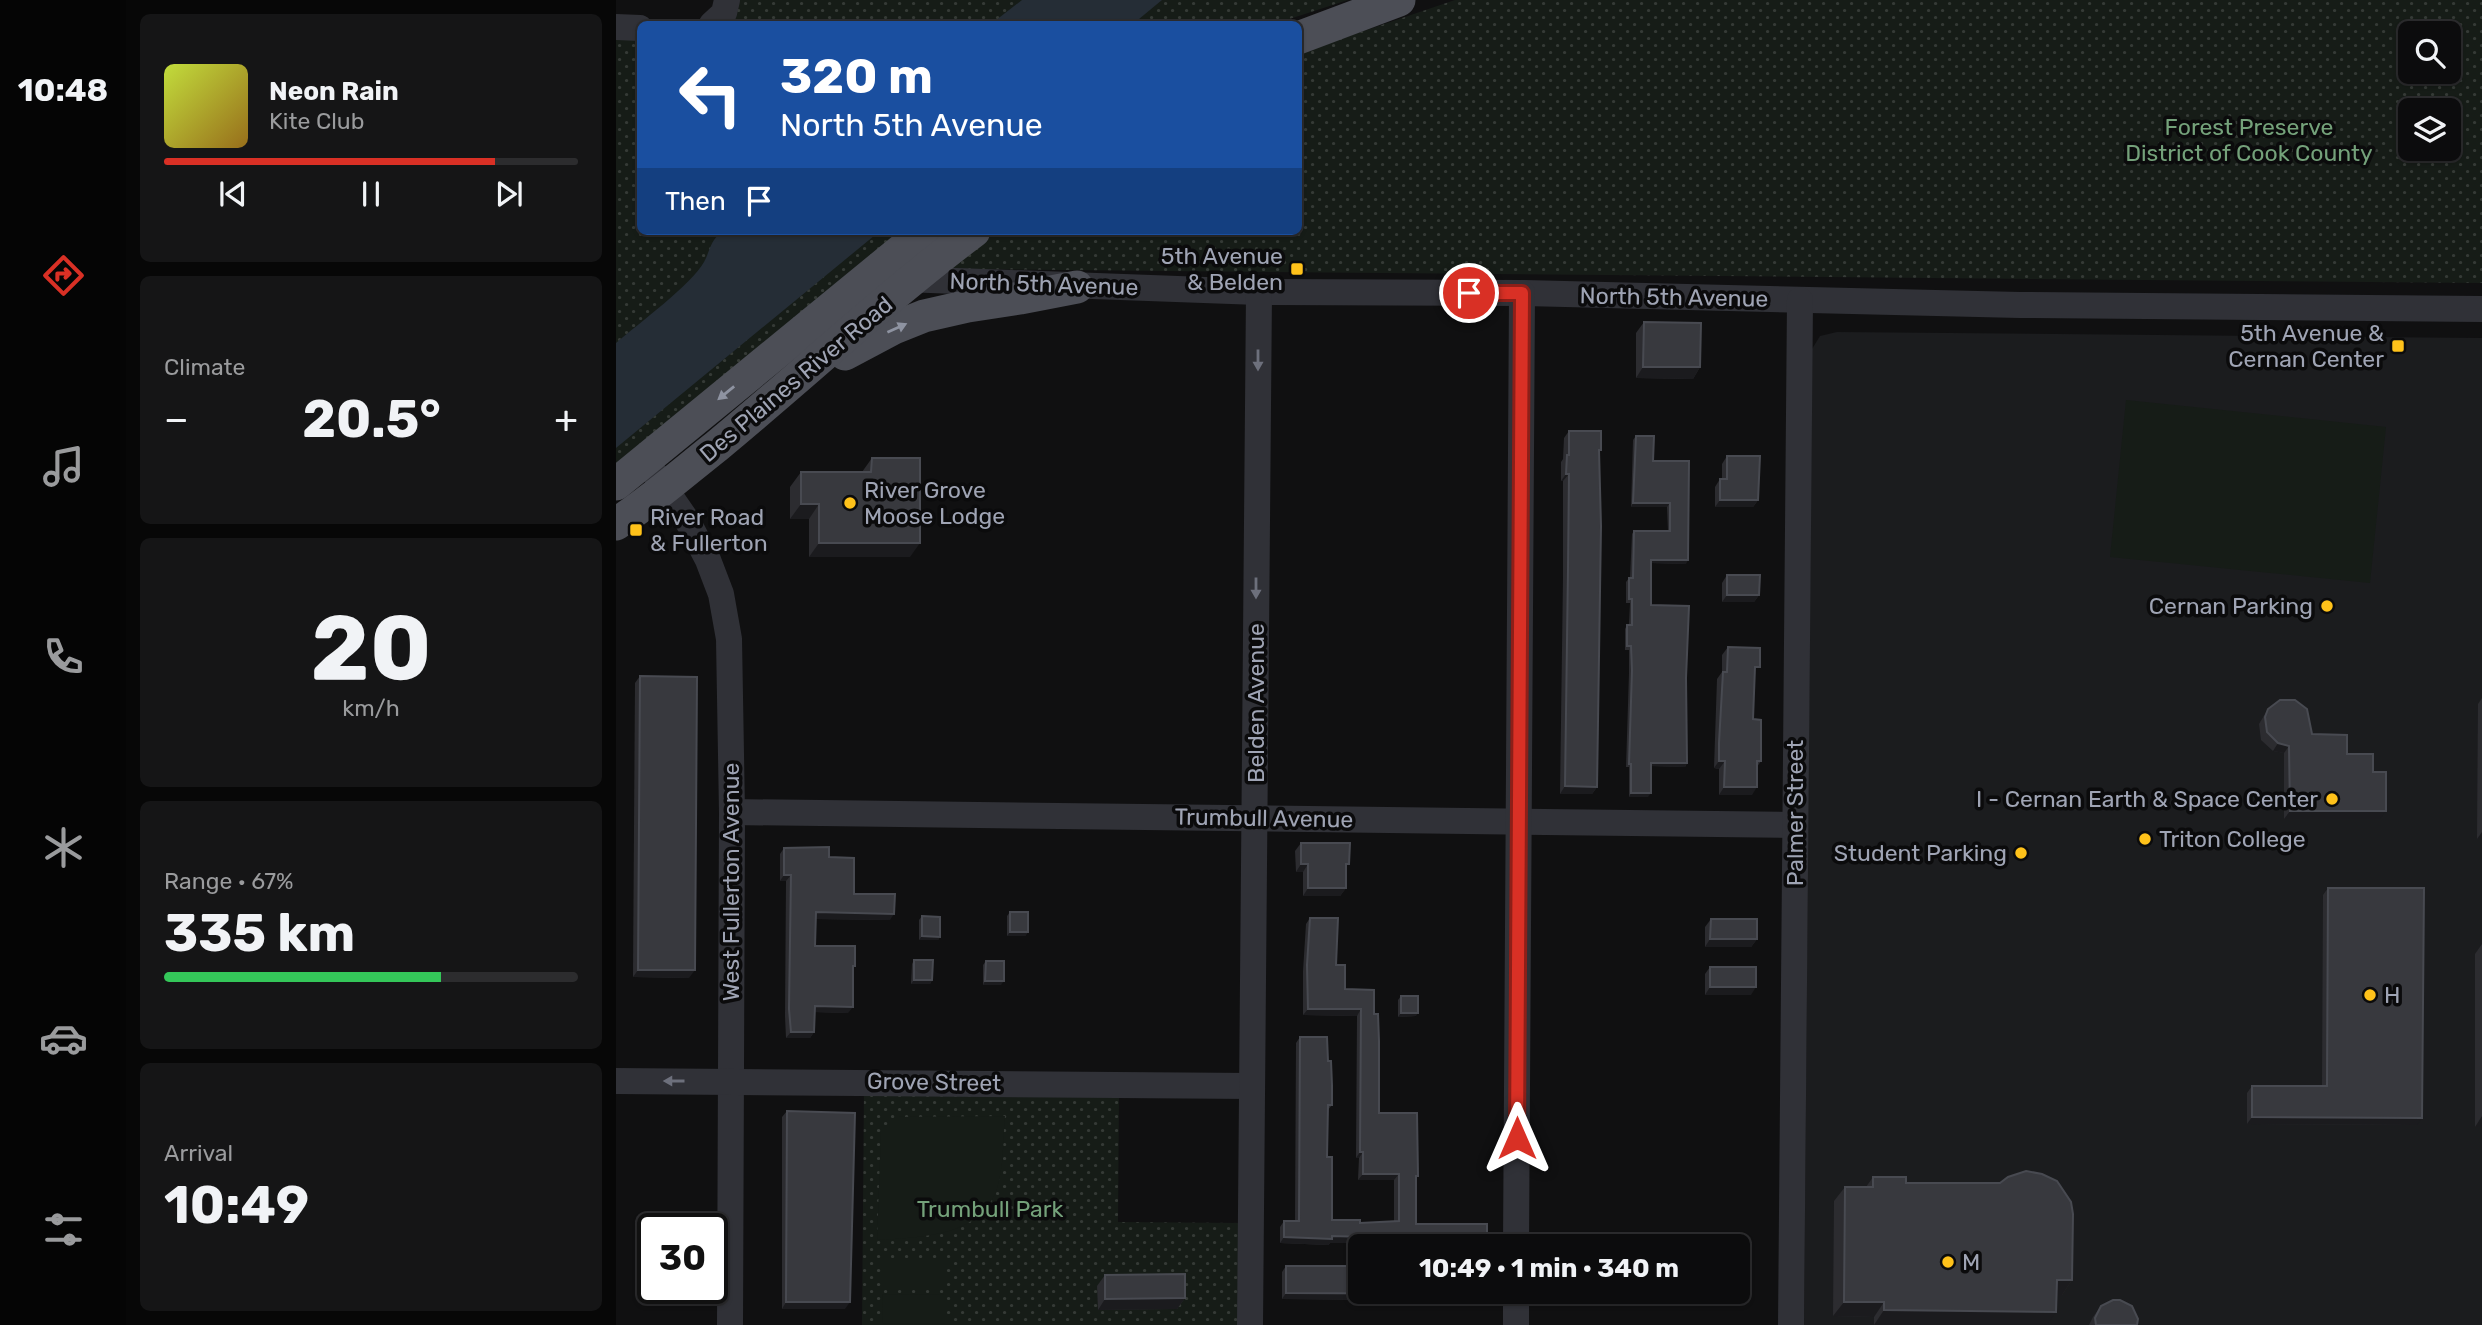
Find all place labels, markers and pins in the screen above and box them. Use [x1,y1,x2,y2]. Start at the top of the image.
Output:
place label: 5th Avenue & Belden [1161,242,1283,296]
marker: 5th Avenue & Belden [1289,261,1305,277]
pin [1439,263,1499,323]
place label: 5th Avenue & Cernan Center [2228,319,2384,373]
marker: 5th Avenue & Cernan Center [2390,338,2406,354]
place label: River Grove Moose Lodge [864,476,1005,530]
marker: River Grove Moose Lodge [842,495,858,511]
place label: River Road & Fullerton [650,503,768,557]
marker: River Road & Fullerton [628,522,644,538]
place label: Cernan Parking [2149,592,2313,620]
marker: Cernan Parking [2319,598,2335,614]
place label: I - Cernan Earth & Space Center [1976,785,2318,813]
marker: I - Cernan Earth & Space Center [2324,791,2340,807]
place label: Triton College [2159,825,2306,853]
marker: Triton College [2137,831,2153,847]
place label: Student Parking [1834,839,2007,867]
marker: Student Parking [2013,845,2029,861]
place label: H [2384,981,2400,1009]
marker: H [2362,987,2378,1003]
place label: M [1962,1248,1980,1276]
marker: M [1940,1254,1956,1270]

